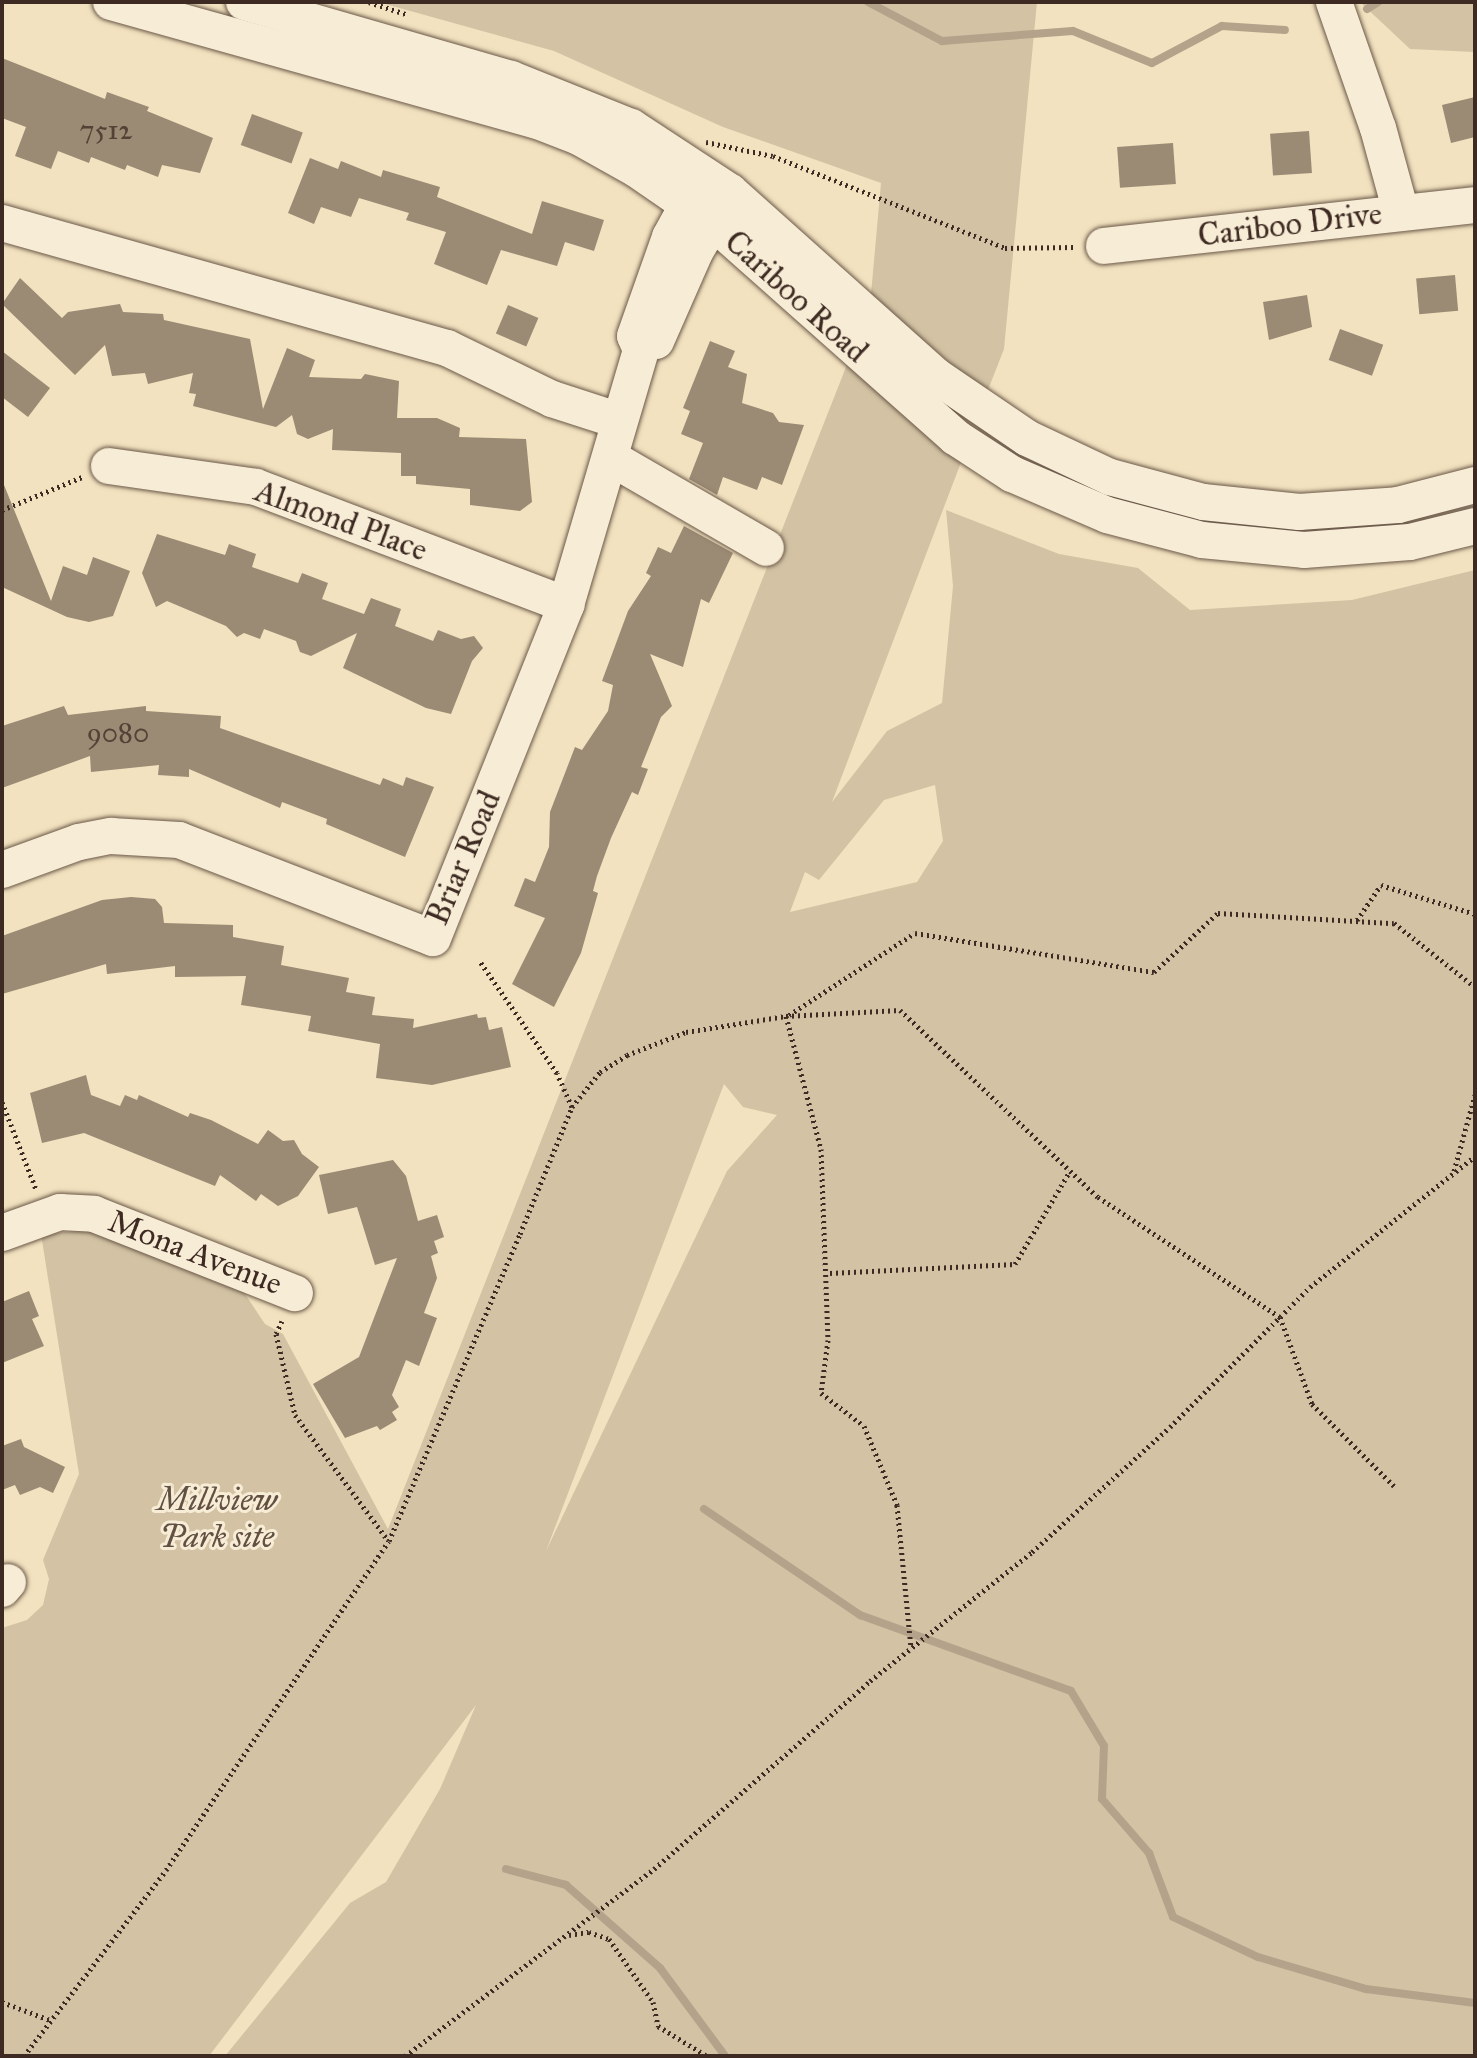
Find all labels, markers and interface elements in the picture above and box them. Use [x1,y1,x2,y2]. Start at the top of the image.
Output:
house number: 7512 [80,113,132,147]
street label: Cariboo Drive [1196,195,1384,255]
street label: Cariboo Road [717,223,875,371]
street label: Almond Place [249,472,433,570]
house number: 9080 [87,716,149,750]
street label: Briar Road [419,785,509,931]
street label: Mona Avenue [103,1202,287,1304]
park label: Millview Park site [157,1482,277,1557]

